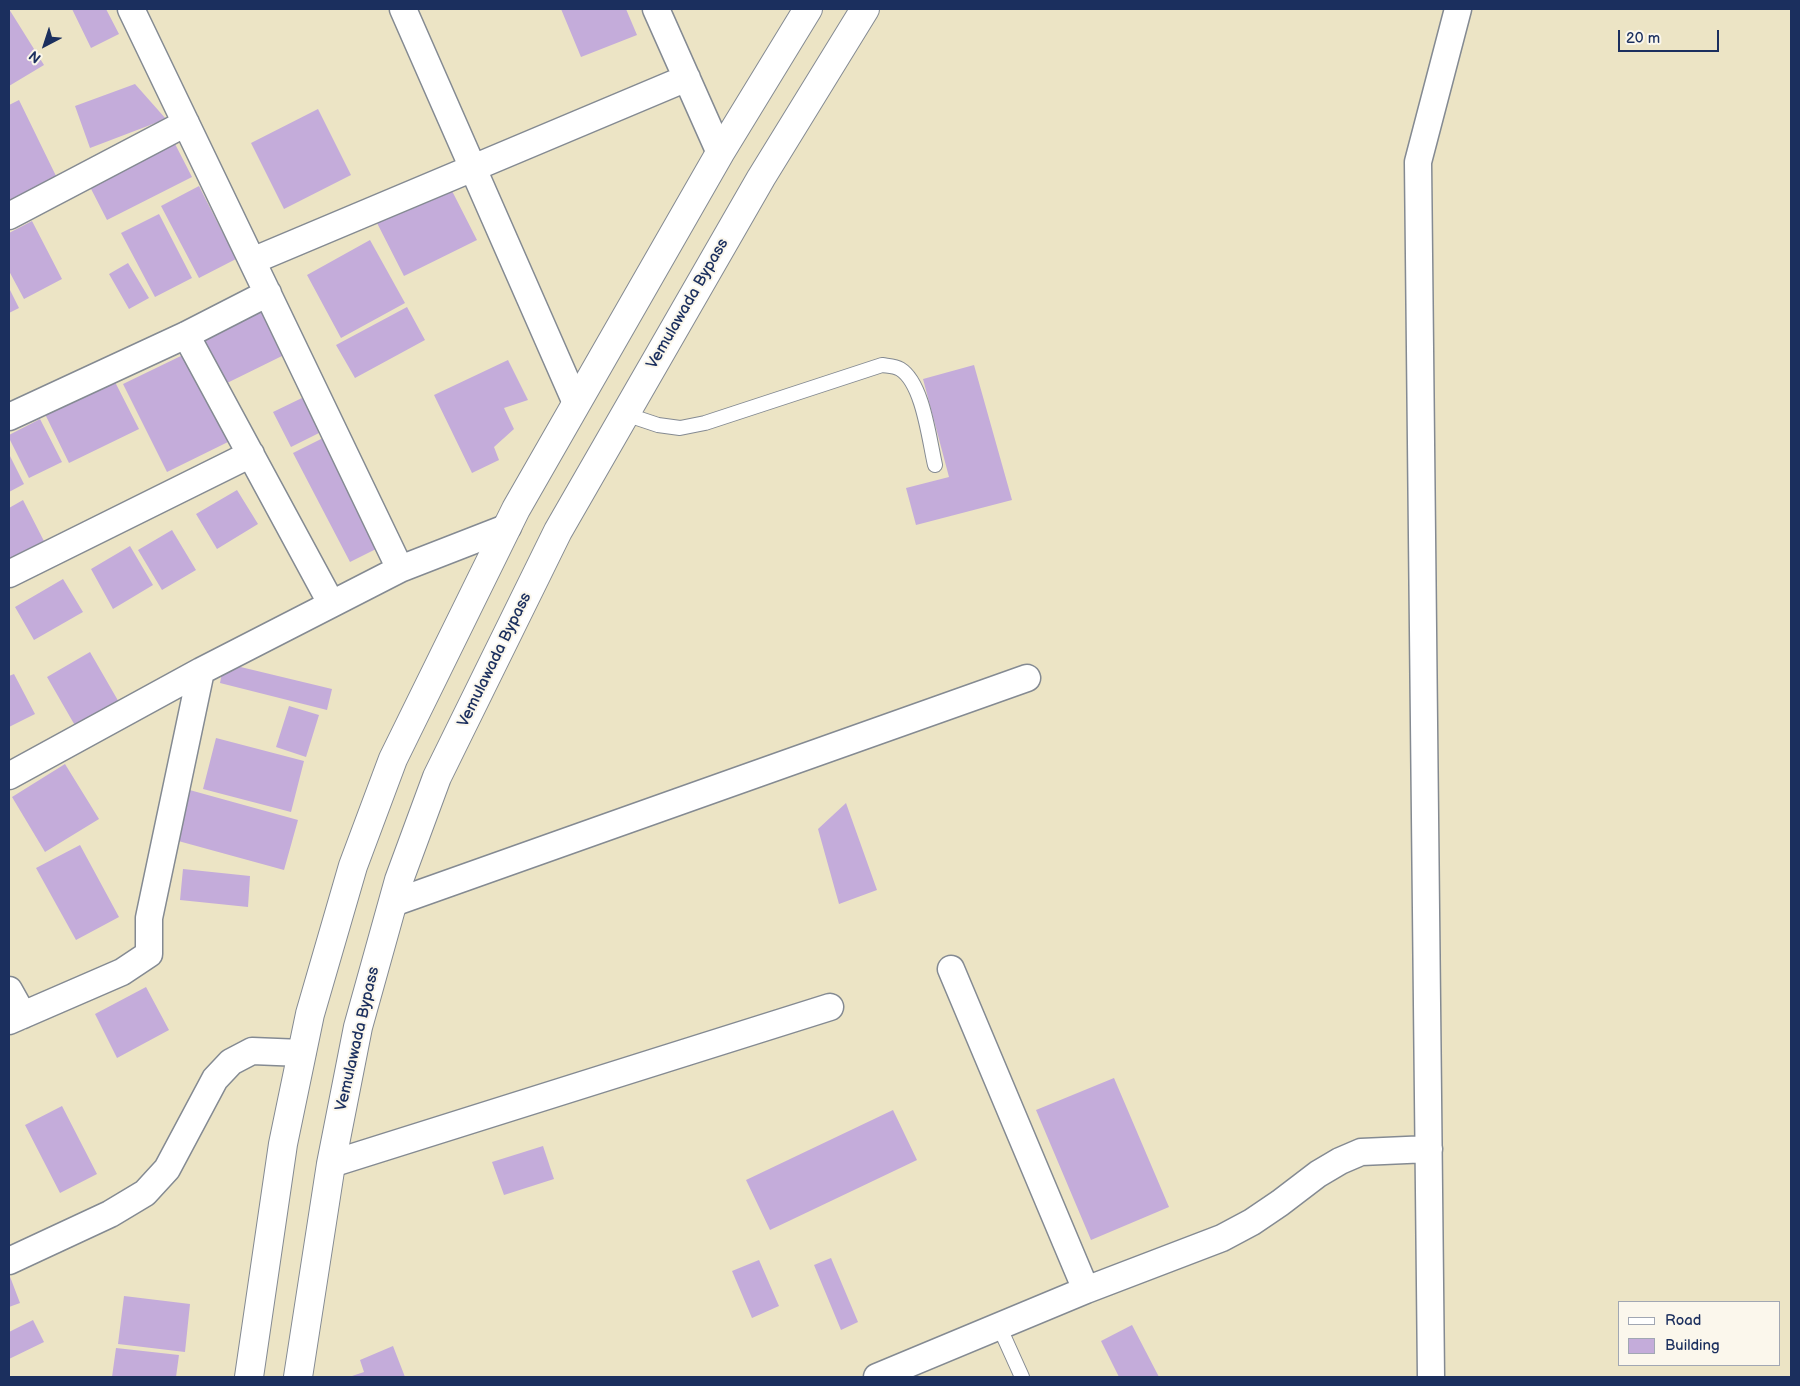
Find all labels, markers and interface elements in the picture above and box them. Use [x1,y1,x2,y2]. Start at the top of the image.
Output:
north arrow [20,20,70,70]
scale bar [1620,20,1721,52]
text: 20 m [1626,29,1660,48]
text: N [26,47,45,67]
street label: Vemulawada Bypass [643,235,733,373]
street label: Vemulawada Bypass [454,590,536,730]
street label: Vemulawada Bypass [332,965,384,1113]
legend [1618,1301,1780,1366]
text: Road [1665,1311,1701,1330]
text: Building [1665,1336,1720,1355]

